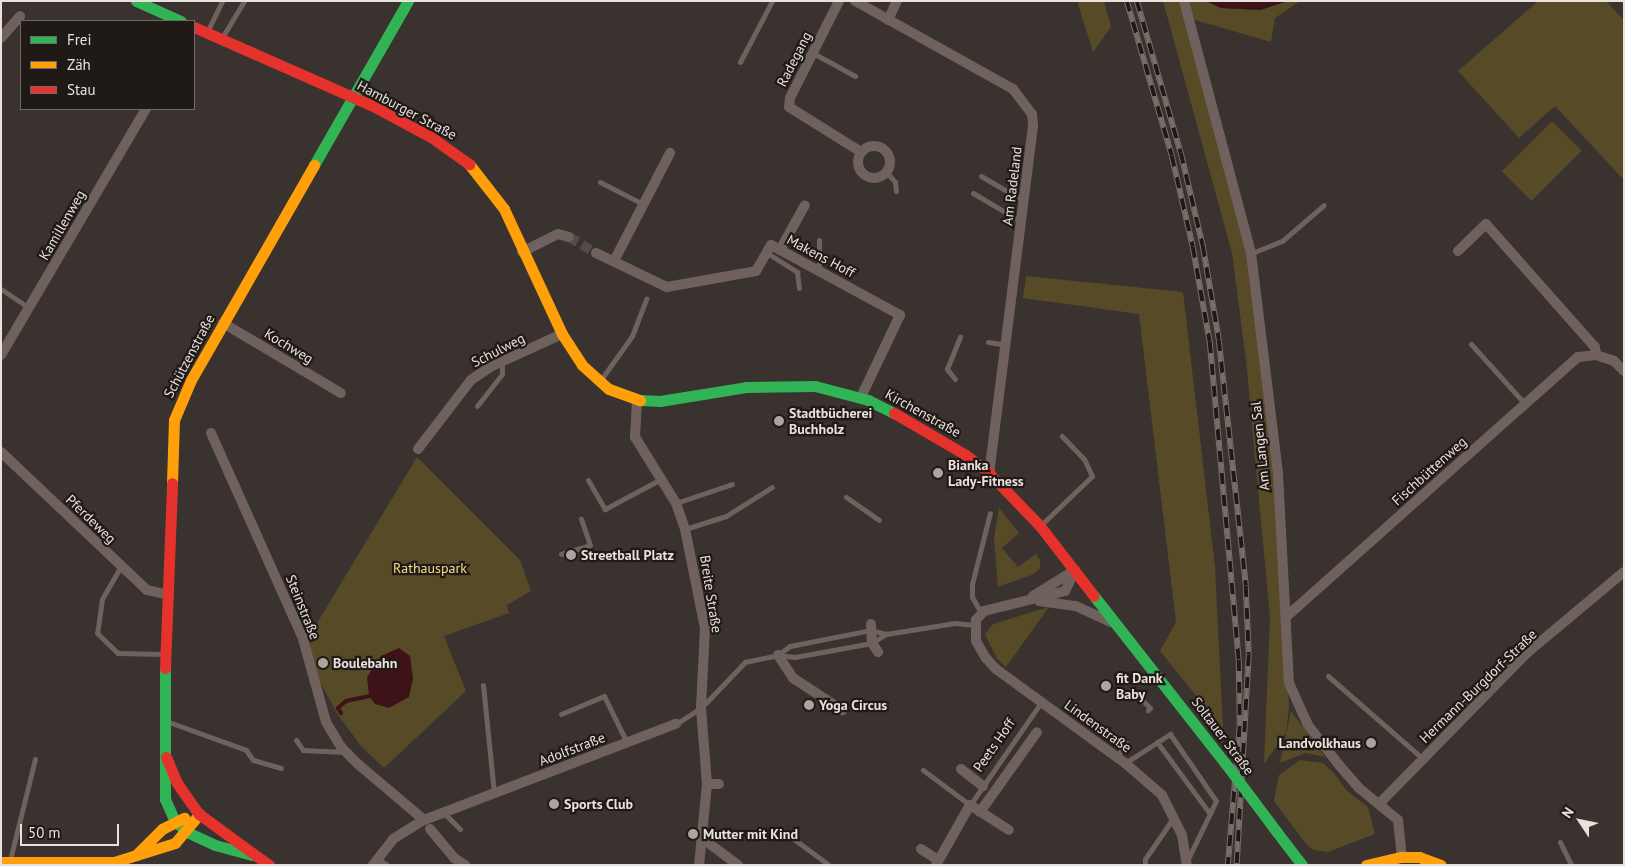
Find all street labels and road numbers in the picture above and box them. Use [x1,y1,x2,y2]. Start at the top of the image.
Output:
street label: Radegang [773,29,815,89]
street label: Hamburger Straße [354,77,460,143]
street label: Am Radeland [999,146,1025,226]
street label: Kamillenweg [35,187,89,263]
street label: Makens Hoff [784,231,858,281]
street label: Schützenstraße [160,311,218,401]
street label: Kochweg [262,325,316,367]
street label: Schulweg [469,329,527,371]
street label: Kirchenstraße [882,385,964,441]
street label: Am Langen Sal [1247,401,1273,491]
street label: Fischbüttenweg [1388,433,1470,509]
street label: Pferdeweg [62,491,120,547]
street label: Breite Straße [697,554,725,634]
street label: Steinstraße [282,572,324,642]
street label: Hermann-Burgdorf-Straße [1416,626,1540,746]
street label: Soltauer Straße [1188,694,1258,778]
street label: Lindenstraße [1061,696,1135,756]
street label: Peets Hoff [969,715,1019,775]
street label: Adolfstraße [537,729,607,769]

